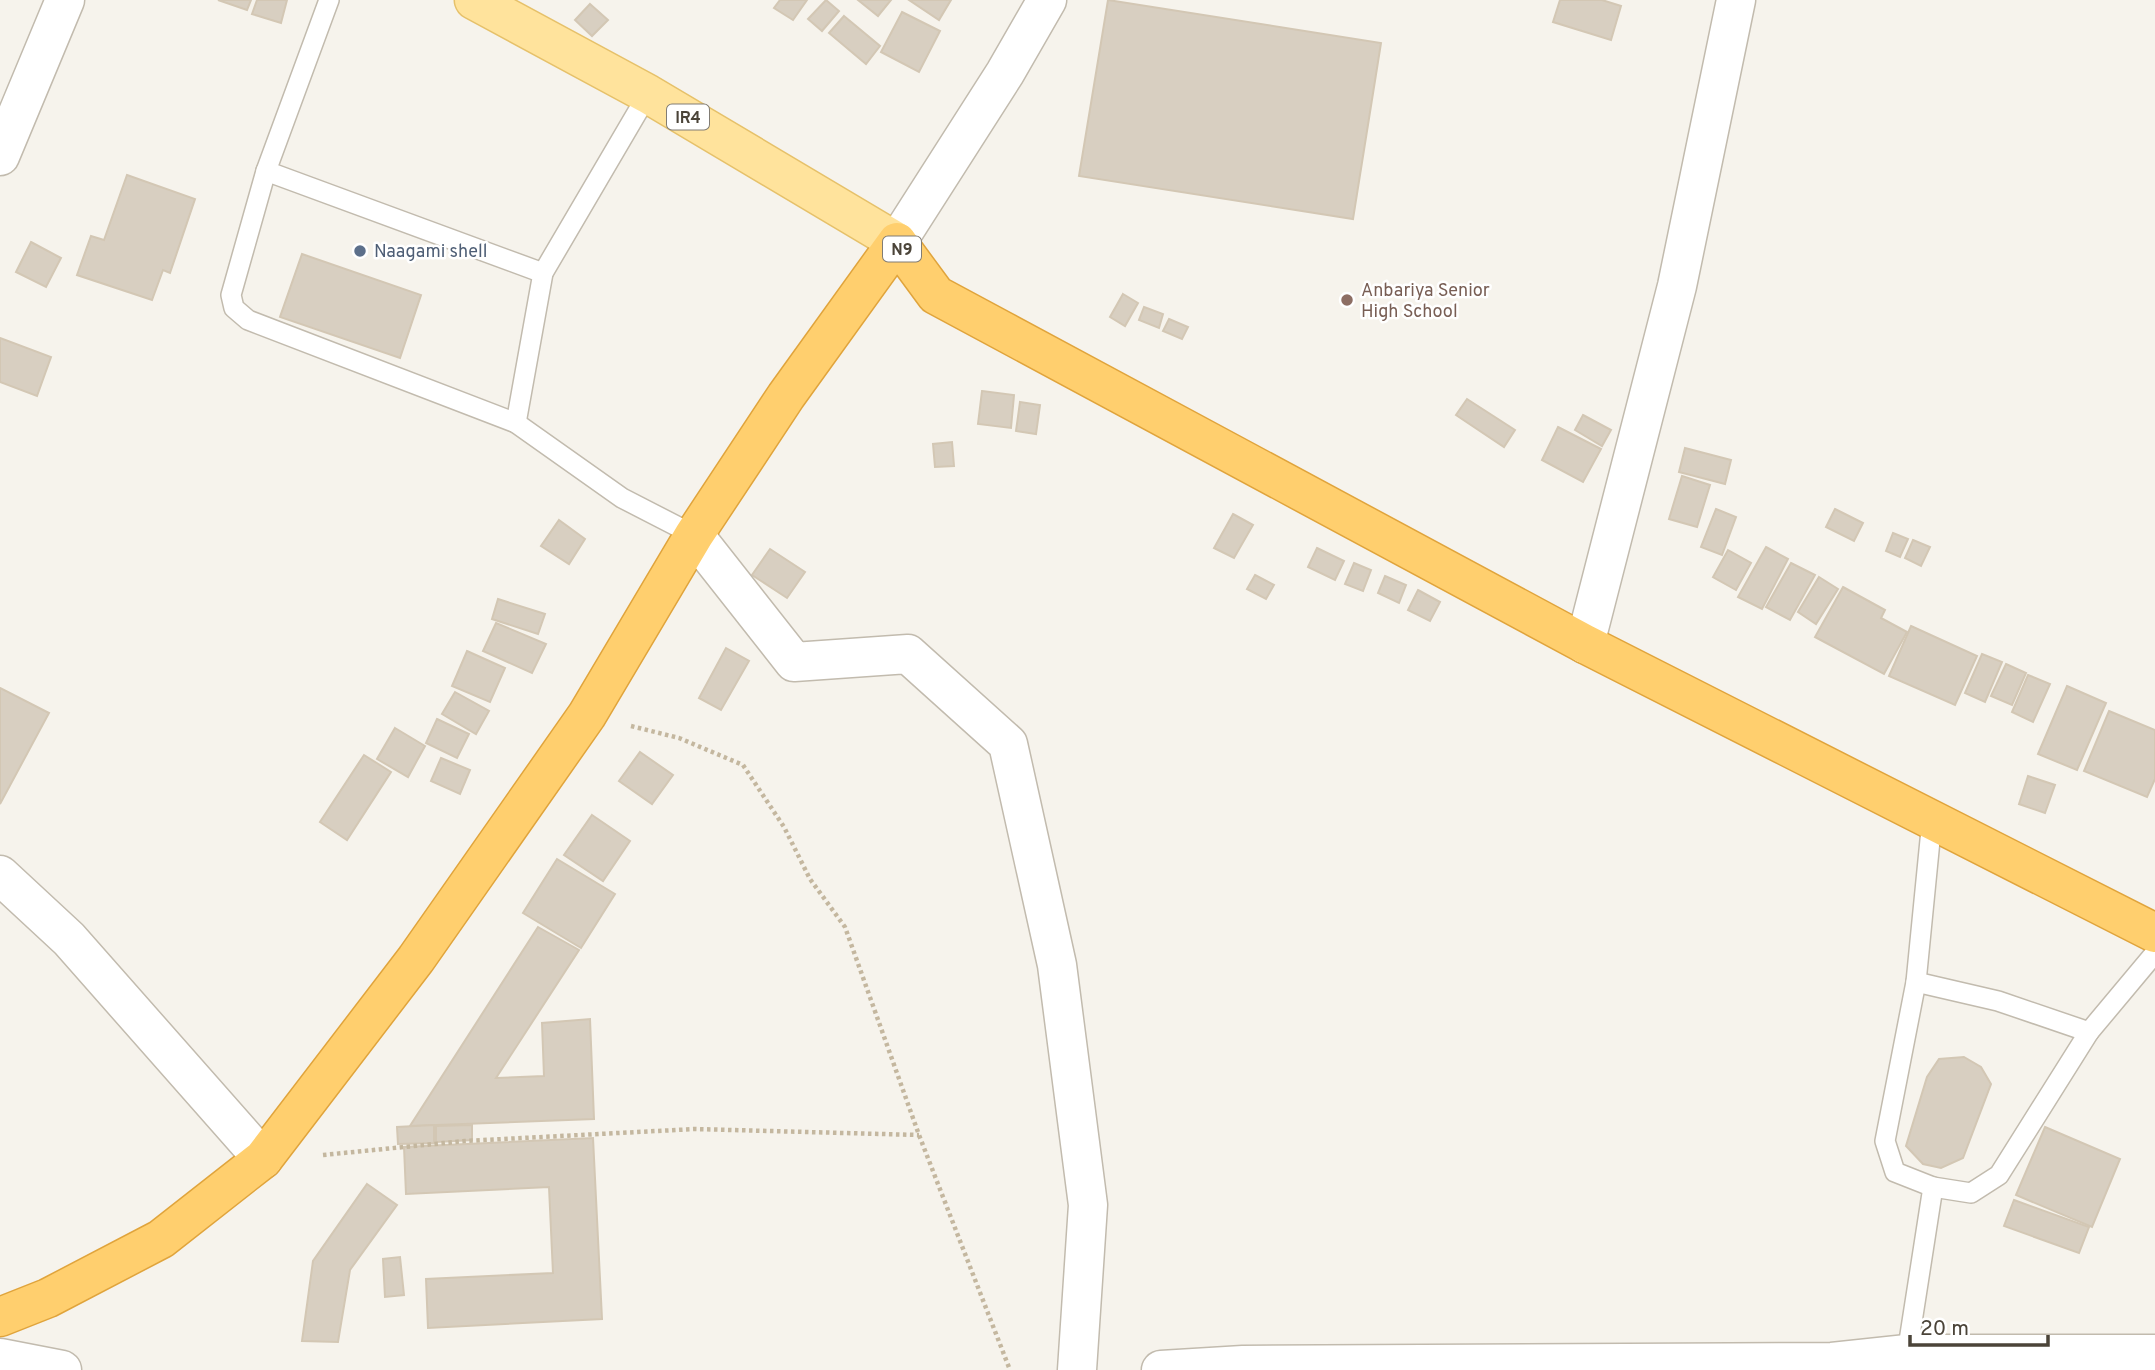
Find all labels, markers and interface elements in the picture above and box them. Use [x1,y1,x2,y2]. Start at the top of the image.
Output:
road number: IR4 [667,105,709,130]
road number: N9 [883,236,921,262]
place label: Naagami shell [374,241,487,264]
marker: Naagami shell [352,243,368,259]
place label: Anbariya Senior High School [1361,280,1490,324]
marker: Anbariya Senior High School [1339,292,1355,308]
scale bar [1910,1304,2048,1348]
text: 20 m [1920,1316,1969,1343]

